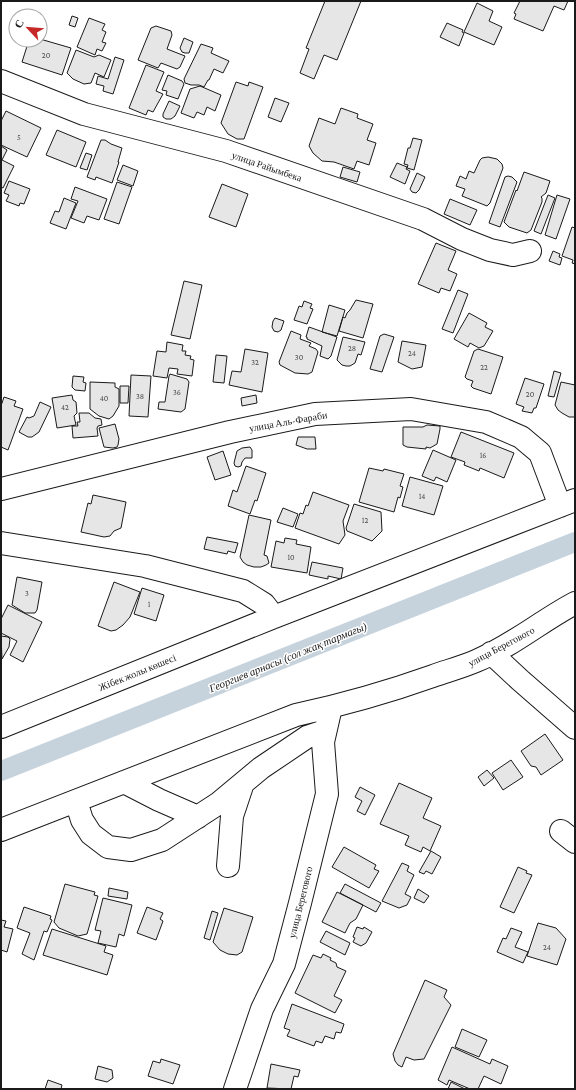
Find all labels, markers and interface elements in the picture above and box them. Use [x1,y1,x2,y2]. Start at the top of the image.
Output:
north arrow [8,8,48,48]
text: С [12,17,26,30]
house number: 20 [42,51,51,60]
house number: 5 [17,133,21,142]
street label: улица Райымбека [230,149,304,184]
house number: 28 [348,344,356,353]
house number: 24 [408,349,416,358]
house number: 30 [295,353,304,362]
house number: 32 [251,358,259,367]
house number: 22 [480,363,488,372]
house number: 36 [173,388,181,397]
house number: 20 [526,390,535,399]
house number: 38 [136,392,144,401]
house number: 40 [100,394,109,403]
house number: 42 [61,403,69,412]
street label: улица Аль-Фараби [248,409,329,434]
house number: 16 [480,451,486,460]
house number: 14 [419,492,425,501]
house number: 12 [362,516,368,525]
house number: 10 [287,553,295,562]
house number: 3 [25,589,29,598]
house number: 1 [148,600,151,609]
water label: Георгиев арнасы (сол жақ тармағы) [206,620,369,696]
street label: улица Берегового [466,624,536,669]
street label: Жібек жолы көшесі [97,652,178,693]
street label: улица Берегового [286,865,315,939]
house number: 24 [543,943,551,952]

